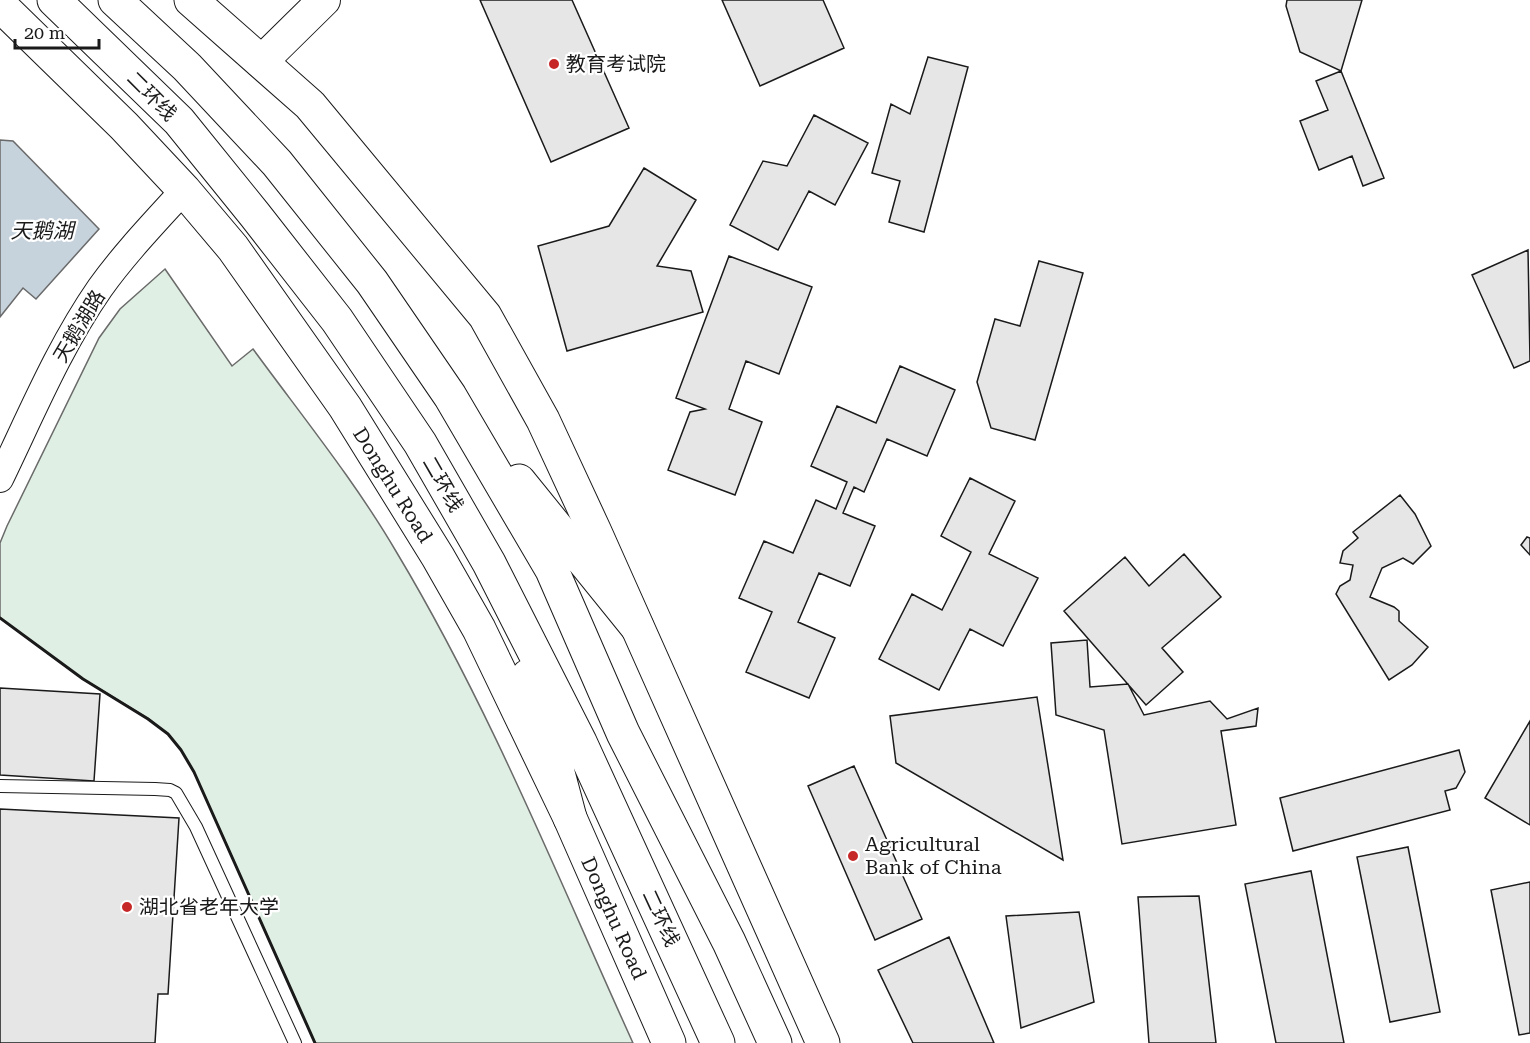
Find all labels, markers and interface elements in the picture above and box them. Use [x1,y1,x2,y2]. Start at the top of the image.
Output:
scale bar [15,12,99,50]
text: 20 m [24,22,65,43]
place label: 教育考试院 [566,52,666,76]
marker: 教育考试院 [547,57,561,71]
street label: 二环线 [122,66,182,126]
water label: 天鹅湖 [11,219,76,243]
street label: 天鹅湖路 [48,286,110,366]
street label: Donghu Road [348,423,438,547]
street label: 二环线 [418,452,468,516]
place label: Agricultural Bank of China [865,832,1002,879]
marker: Agricultural Bank of China [846,849,860,863]
street label: Donghu Road [576,853,652,983]
street label: 二环线 [637,886,685,950]
place label: 湖北省老年大学 [139,895,279,919]
marker: 湖北省老年大学 [120,900,134,914]

